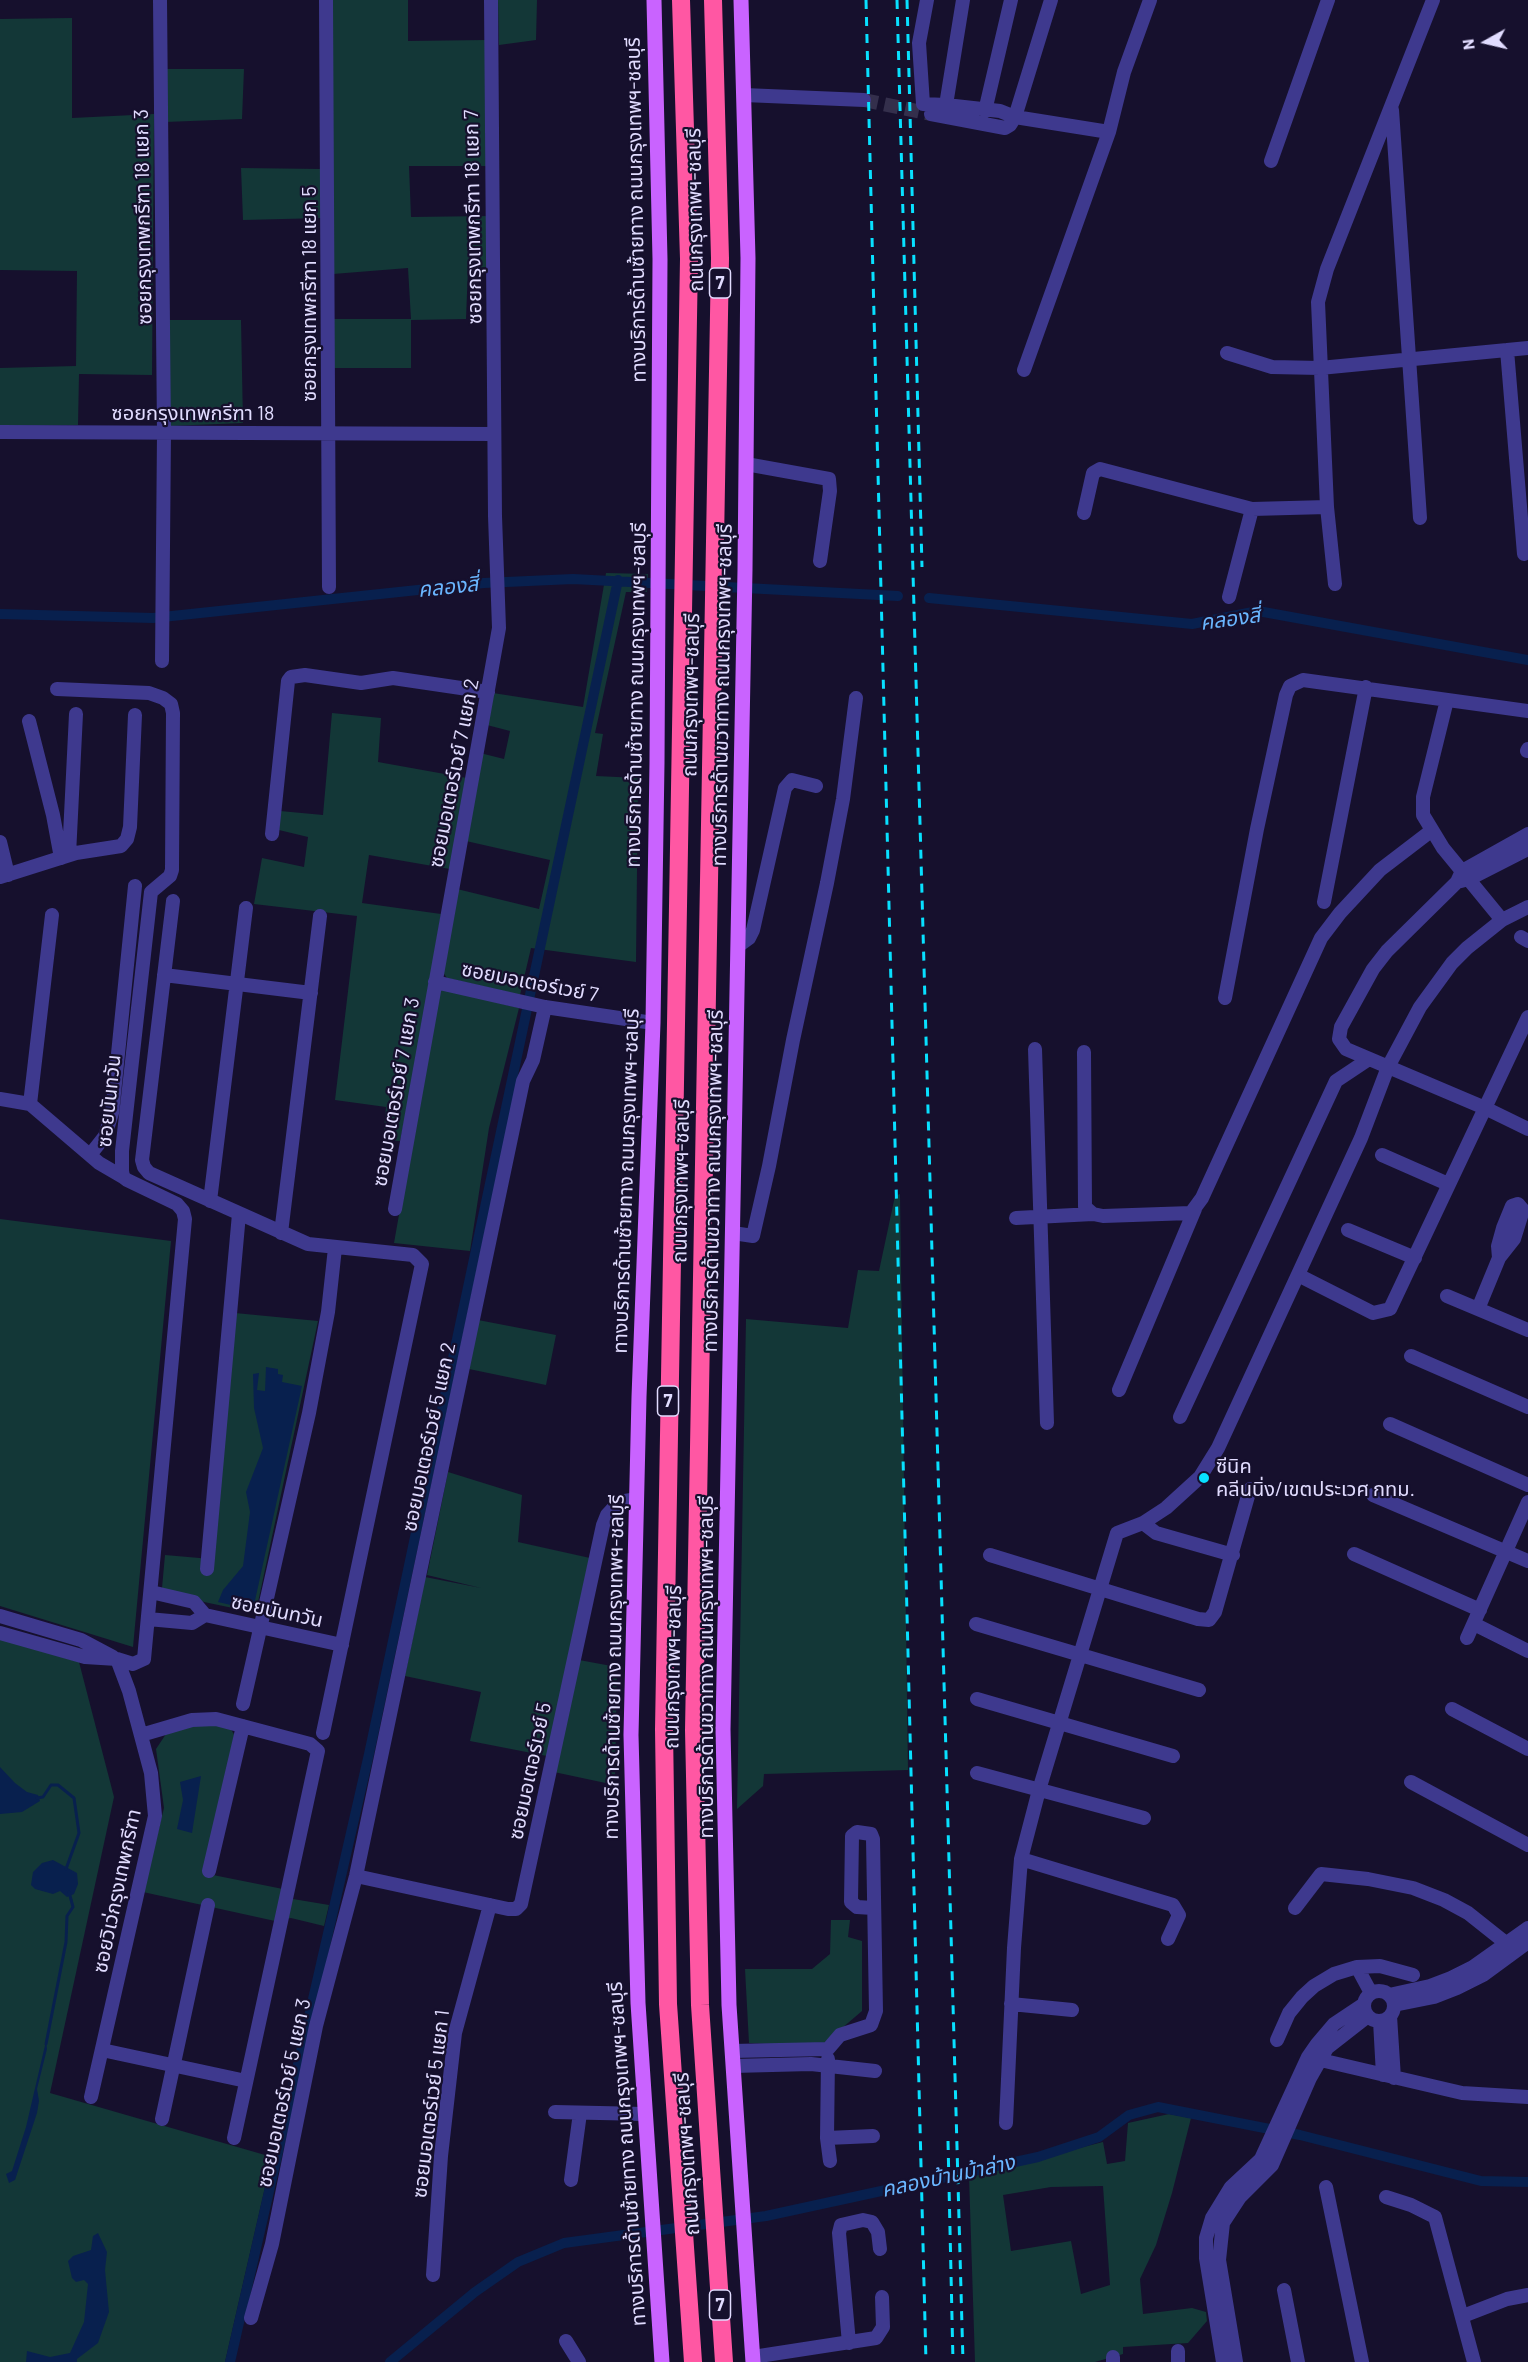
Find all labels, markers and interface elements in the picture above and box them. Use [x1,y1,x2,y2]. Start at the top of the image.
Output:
north arrow [1456,12,1516,72]
street label: ทางบริการด้านซ้ายทาง ถนนกรุงเทพฯ-ชลบุรี [621,37,651,383]
text: N [1458,38,1478,51]
street label: ซอยกรุงเทพกรีฑา 18 แยก 3 [129,109,157,325]
street label: ซอยกรุงเทพกรีฑา 18 แยก 7 [459,109,487,325]
street label: ถนนกรุงเทพฯ-ชลบุรี [682,128,708,292]
street label: ซอยกรุงเทพกรีฑา 18 แยก 5 [297,186,321,402]
road number: 7 [710,268,730,298]
street label: ซอยกรุงเทพกรีฑา 18 [112,401,274,425]
street label: ทางบริการด้านซ้ายทาง ถนนกรุงเทพฯ-ชลบุรี [621,522,651,868]
street label: ทางบริการด้านขวาทาง ถนนกรุงเทพฯ-ชลบุรี [707,523,737,867]
water label: คลองสี่ [417,571,479,603]
water label: คลองสี่ [1198,602,1262,636]
street label: ถนนกรุงเทพฯ-ชลบุรี [678,613,704,777]
street label: ซอยมอเตอร์เวย์ 7 แยก 2 [424,676,484,870]
street label: ซอยมอเตอร์เวย์ 7 [460,957,600,1007]
street label: ซอยมอเตอร์เวย์ 7 แยก 3 [368,996,424,1188]
street label: ทางบริการด้านซ้ายทาง ถนนกรุงเทพฯ-ชลบุรี [608,1008,644,1354]
street label: ทางบริการด้านขวาทาง ถนนกรุงเทพฯ-ชลบุรี [698,1009,728,1353]
street label: ซอยนันทวัน [92,1053,126,1149]
street label: ถนนกรุงเทพฯ-ชลบุรี [668,1099,694,1263]
street label: ซอยมอเตอร์เวย์ 5 แยก 2 [397,1340,461,1534]
road number: 7 [658,1386,678,1416]
place label: ซีนิค คลีนนิ่ง/เขตประเวศ กทม. [1216,1454,1415,1501]
marker: ซีนิค คลีนนิ่ง/เขตประเวศ กทม. [1197,1471,1211,1485]
street label: ทางบริการด้านซ้ายทาง ถนนกรุงเทพฯ-ชลบุรี [599,1494,629,1840]
street label: ทางบริการด้านขวาทาง ถนนกรุงเทพฯ-ชลบุรี [694,1496,718,1838]
street label: ถนนกรุงเทพฯ-ชลบุรี [660,1585,686,1749]
street label: ซอยนันทวัน [229,1590,325,1632]
street label: ซอยมอเตอร์เวย์ 5 [504,1700,556,1842]
street label: ซอยวิเว่กรุงเทพกรีฑา [88,1807,146,1975]
street label: ทางบริการด้านซ้ายทาง ถนนกรุงเทพฯ-ชลบุรี [603,1981,651,2327]
street label: ซอยมอเตอร์เวย์ 5 แยก 3 [252,1996,316,2190]
street label: ซอยมอเตอร์เวย์ 5 แยก 1 [408,2009,454,2199]
street label: ถนนกรุงเทพฯ-ชลบุรี [669,2072,705,2236]
water label: คลองบ้านม้าล่าง [879,2150,1017,2202]
road number: 7 [710,2290,730,2320]

